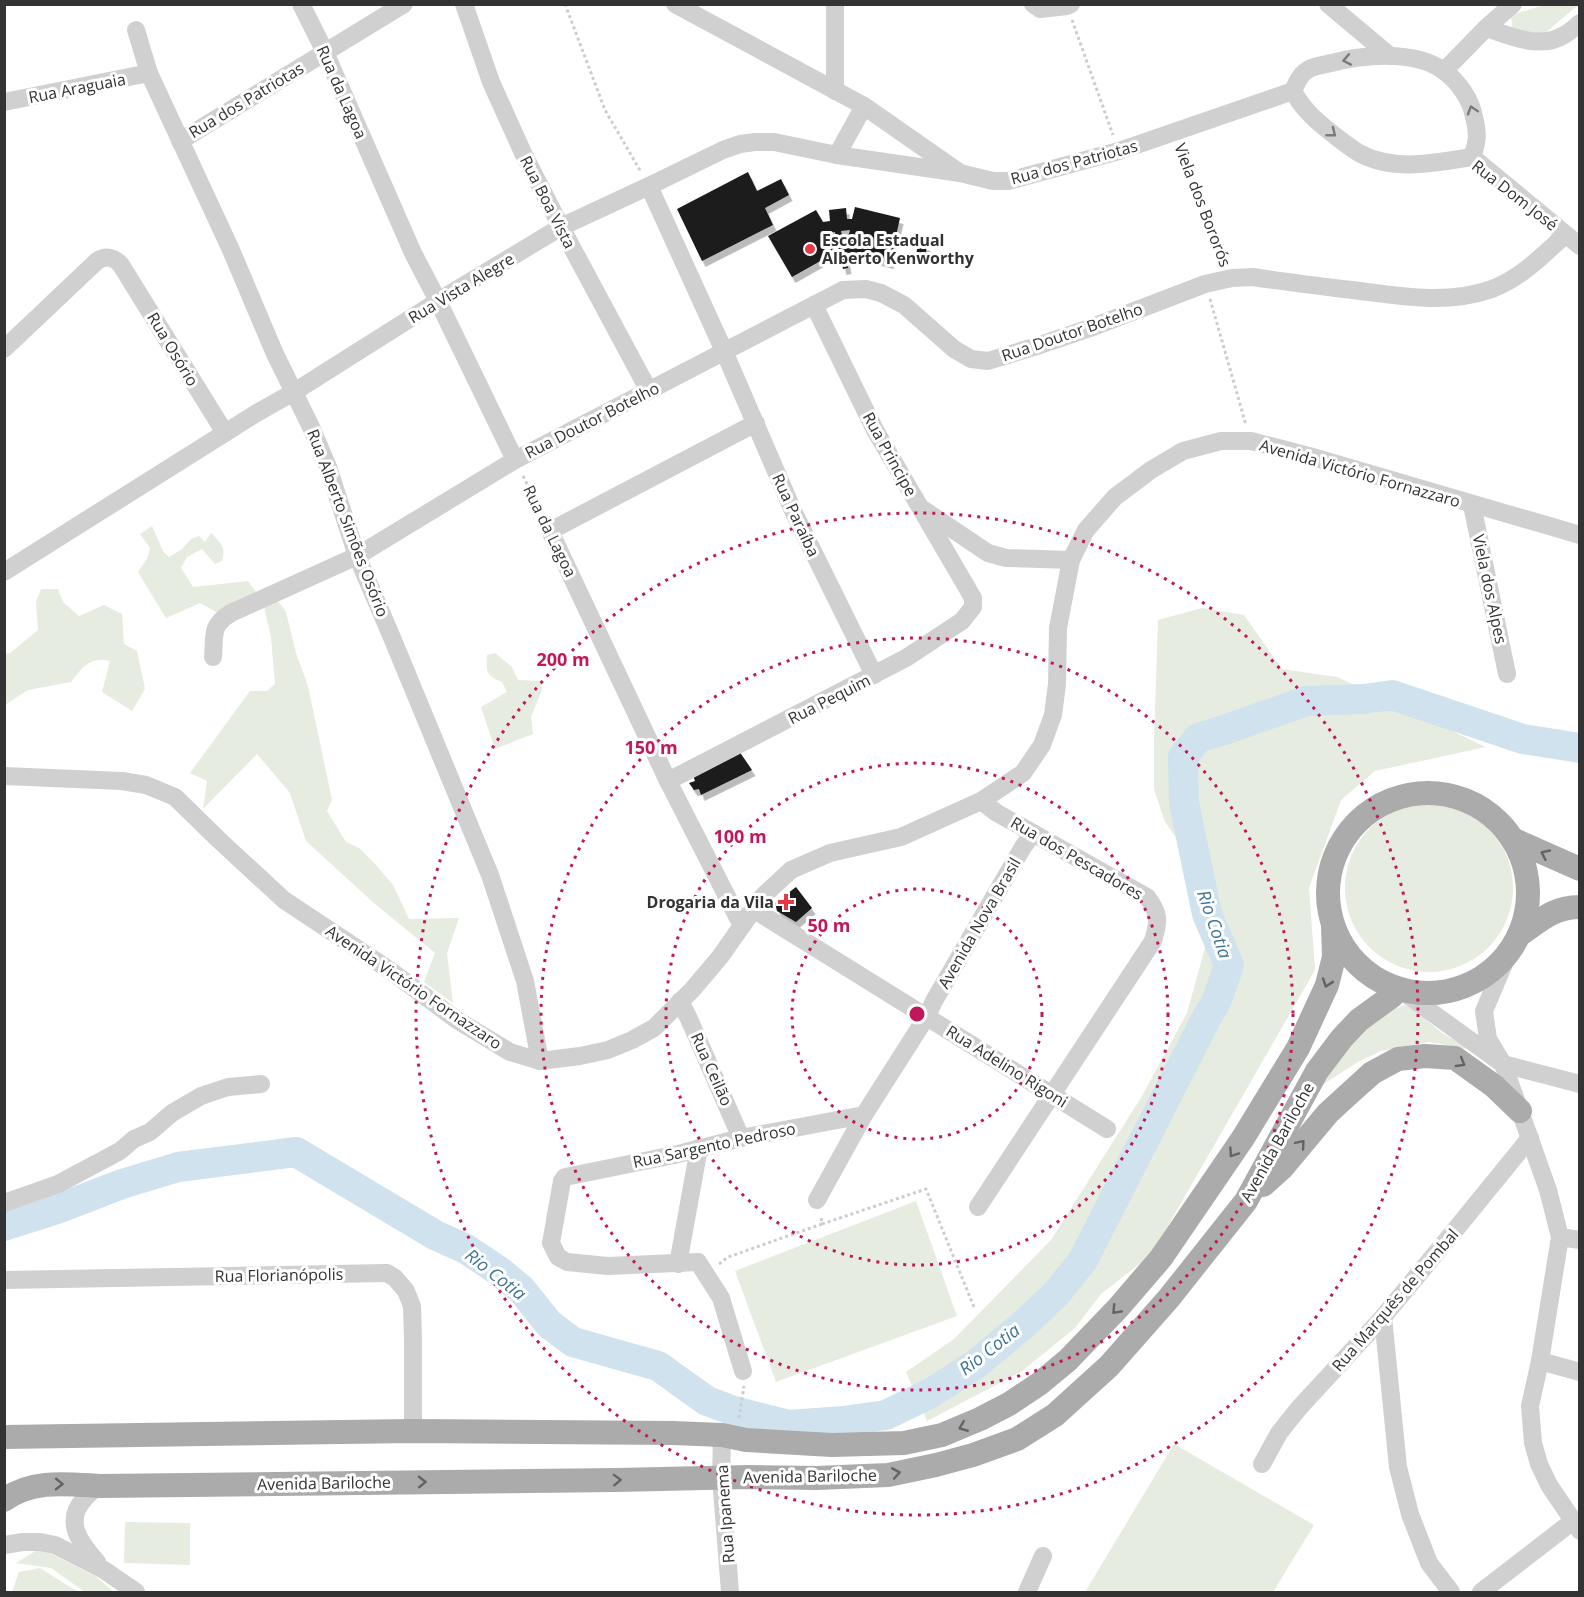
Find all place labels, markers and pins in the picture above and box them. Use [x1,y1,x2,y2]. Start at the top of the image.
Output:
place label: Escola Estadual Alberto Kenworthy [822,229,975,269]
marker: Escola Estadual Alberto Kenworthy [803,242,817,256]
place label: Drogaria da Vila [647,891,774,913]
marker: Drogaria da Vila [779,895,793,909]
centre of rings [907,1004,927,1024]

